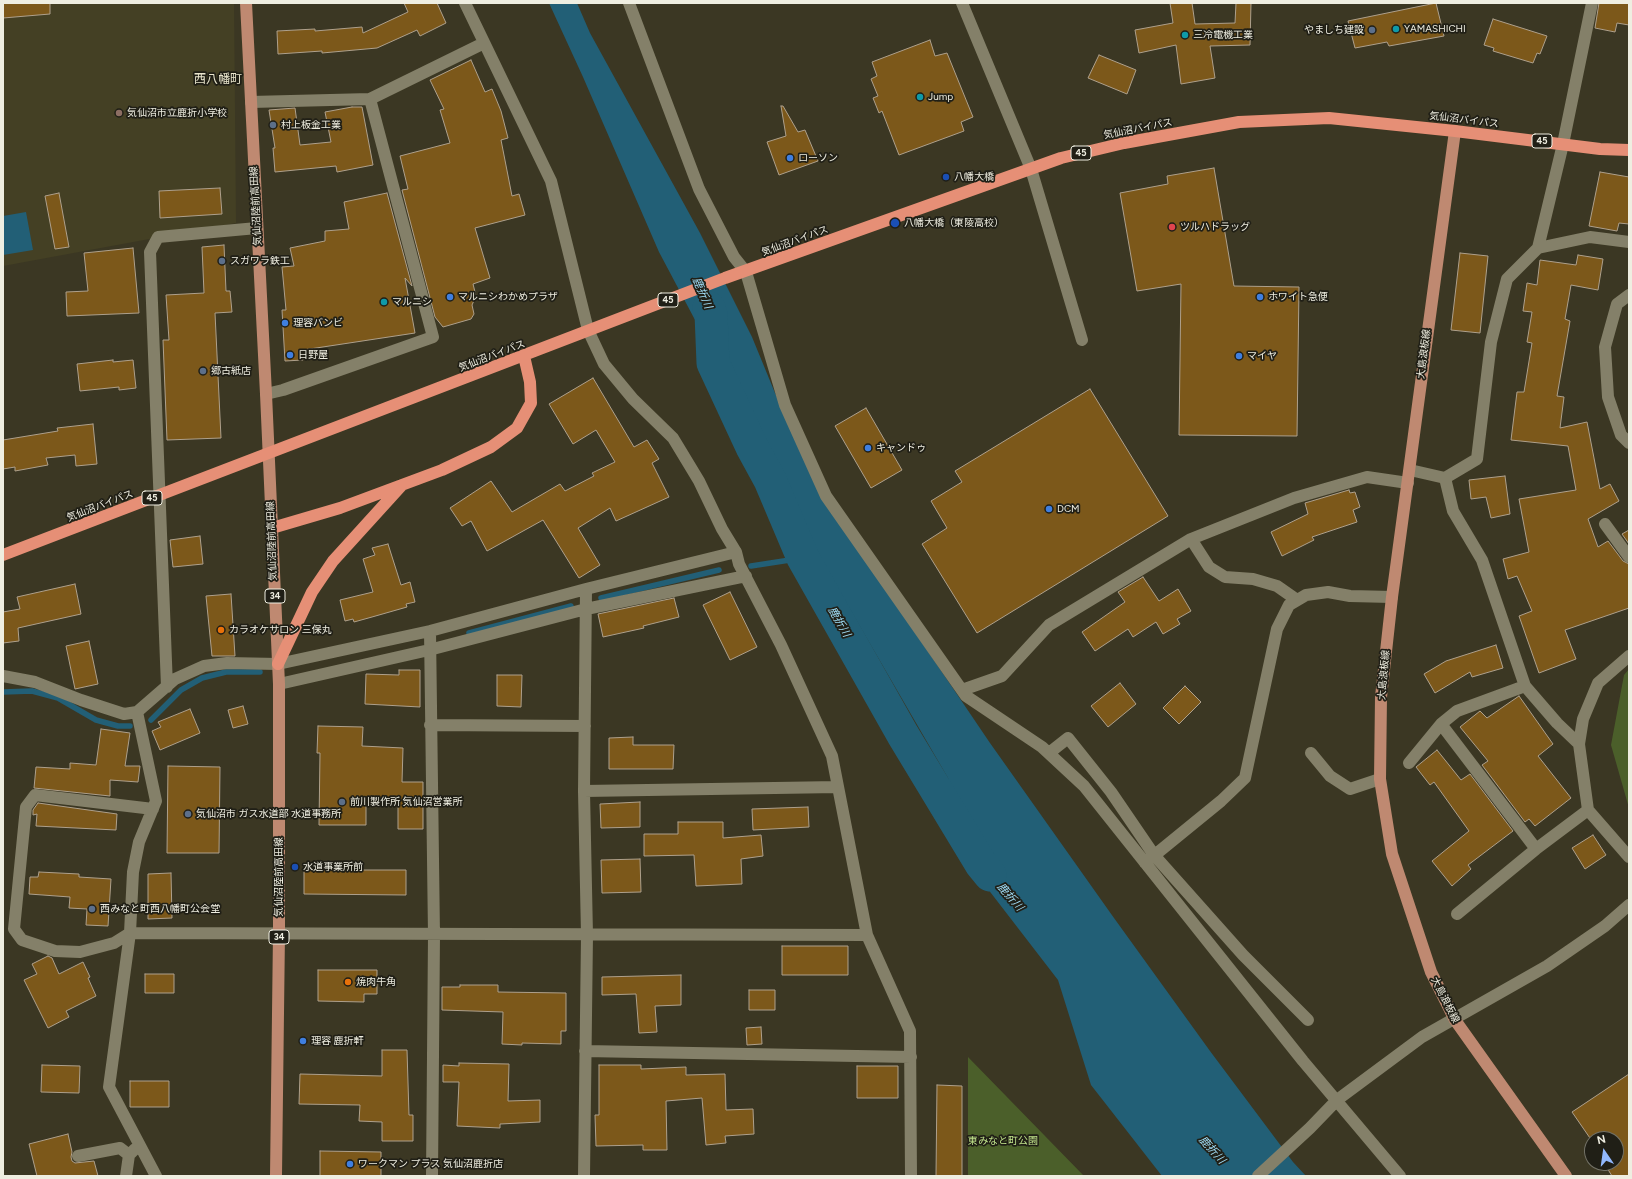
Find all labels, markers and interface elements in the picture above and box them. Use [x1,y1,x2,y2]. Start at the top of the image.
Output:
place label: YAMASHICHI [1404,23,1466,35]
place label: やましち建設 [1304,24,1364,36]
marker: YAMASHICHI [1391,24,1401,34]
marker: やましち建設 [1367,25,1377,35]
place label: 三冷電機工業 [1193,29,1253,41]
marker: 三冷電機工業 [1180,30,1190,40]
district label: 西八幡町 [194,72,242,86]
place label: Jump [928,91,953,103]
marker: Jump [915,92,925,102]
place label: 気仙沼市立鹿折小学校 [127,107,227,119]
marker: 気仙沼市立鹿折小学校 [114,108,124,118]
street label: 気仙沼バイパス [1429,110,1499,130]
street label: 気仙沼バイパス [1102,116,1174,142]
place label: 村上板金工業 [281,119,341,131]
marker: 村上板金工業 [268,120,278,130]
road number: 45 [1532,134,1552,148]
road number: 45 [1071,146,1091,160]
place label: ローソン [798,152,838,164]
marker: ローソン [785,153,795,163]
street label: 気仙沼陸前高田線 [248,166,264,246]
place label: 八幡大橋 [954,171,994,183]
marker: 八幡大橋 [941,172,951,182]
marker: 八幡大橋（東陵高校） [889,217,901,229]
place label: 八幡大橋（東陵高校） [904,217,1004,229]
place label: ツルハドラッグ [1180,221,1250,233]
marker: ツルハドラッグ [1167,222,1177,232]
street label: 気仙沼バイパス [760,223,830,259]
place label: スガワラ鉄工 [230,255,290,267]
marker: スガワラ鉄工 [217,256,227,266]
water label: 鹿折川 [689,275,715,311]
place label: マルニシわかめプラザ [458,291,558,303]
place label: ホワイト急便 [1268,291,1328,303]
marker: マルニシわかめプラザ [445,292,455,302]
marker: ホワイト急便 [1255,292,1265,302]
road number: 45 [658,293,678,307]
place label: マルニシ [392,296,432,308]
marker: マルニシ [379,297,389,307]
place label: 理容バンビ [293,317,343,329]
marker: 理容バンビ [280,318,290,328]
street label: 大島浪板線 [1415,328,1433,380]
street label: 気仙沼バイパス [457,338,527,374]
place label: 日野屋 [298,349,328,361]
marker: 日野屋 [285,350,295,360]
place label: マイヤ [1247,350,1277,362]
marker: マイヤ [1234,351,1244,361]
place label: 郷古紙店 [211,365,251,377]
marker: 郷古紙店 [198,366,208,376]
place label: キャンドゥ [876,442,926,454]
marker: キャンドゥ [863,443,873,453]
street label: 気仙沼バイパス [65,488,135,524]
road number: 45 [142,491,162,505]
street label: 気仙沼陸前高田線 [265,501,279,581]
place label: DCM [1057,503,1080,515]
marker: DCM [1044,504,1054,514]
road number: 34 [265,589,285,603]
water label: 鹿折川 [825,604,853,640]
place label: カラオケサロン 三保丸 [229,624,331,636]
marker: カラオケサロン 三保丸 [216,625,226,635]
street label: 大島浪板線 [1376,650,1392,700]
place label: 前川製作所 気仙沼営業所 [350,796,462,808]
marker: 前川製作所 気仙沼営業所 [337,797,347,807]
place label: 気仙沼市 ガス水道部 水道事務所 [196,808,341,820]
marker: 気仙沼市 ガス水道部 水道事務所 [183,809,193,819]
street label: 気仙沼陸前高田線 [273,837,285,917]
place label: 水道事業所前 [303,861,363,873]
marker: 水道事業所前 [290,862,300,872]
water label: 鹿折川 [994,880,1026,914]
place label: 西みなと町西八幡町公会堂 [100,903,220,915]
marker: 西みなと町西八幡町公会堂 [87,904,97,914]
road number: 34 [269,930,289,944]
street label: 大島浪板線 [1428,975,1462,1025]
place label: 焼肉牛角 [356,976,396,988]
marker: 焼肉牛角 [343,977,353,987]
place label: 理容 鹿折軒 [311,1035,363,1047]
marker: 理容 鹿折軒 [298,1036,308,1046]
north arrow [1584,1131,1624,1171]
water label: 鹿折川 [1196,1133,1228,1167]
text: N [1596,1133,1607,1147]
park label: 東みなと町公園 [968,1135,1038,1147]
place label: ワークマン プラス 気仙沼鹿折店 [358,1158,503,1170]
marker: ワークマン プラス 気仙沼鹿折店 [345,1159,355,1169]

